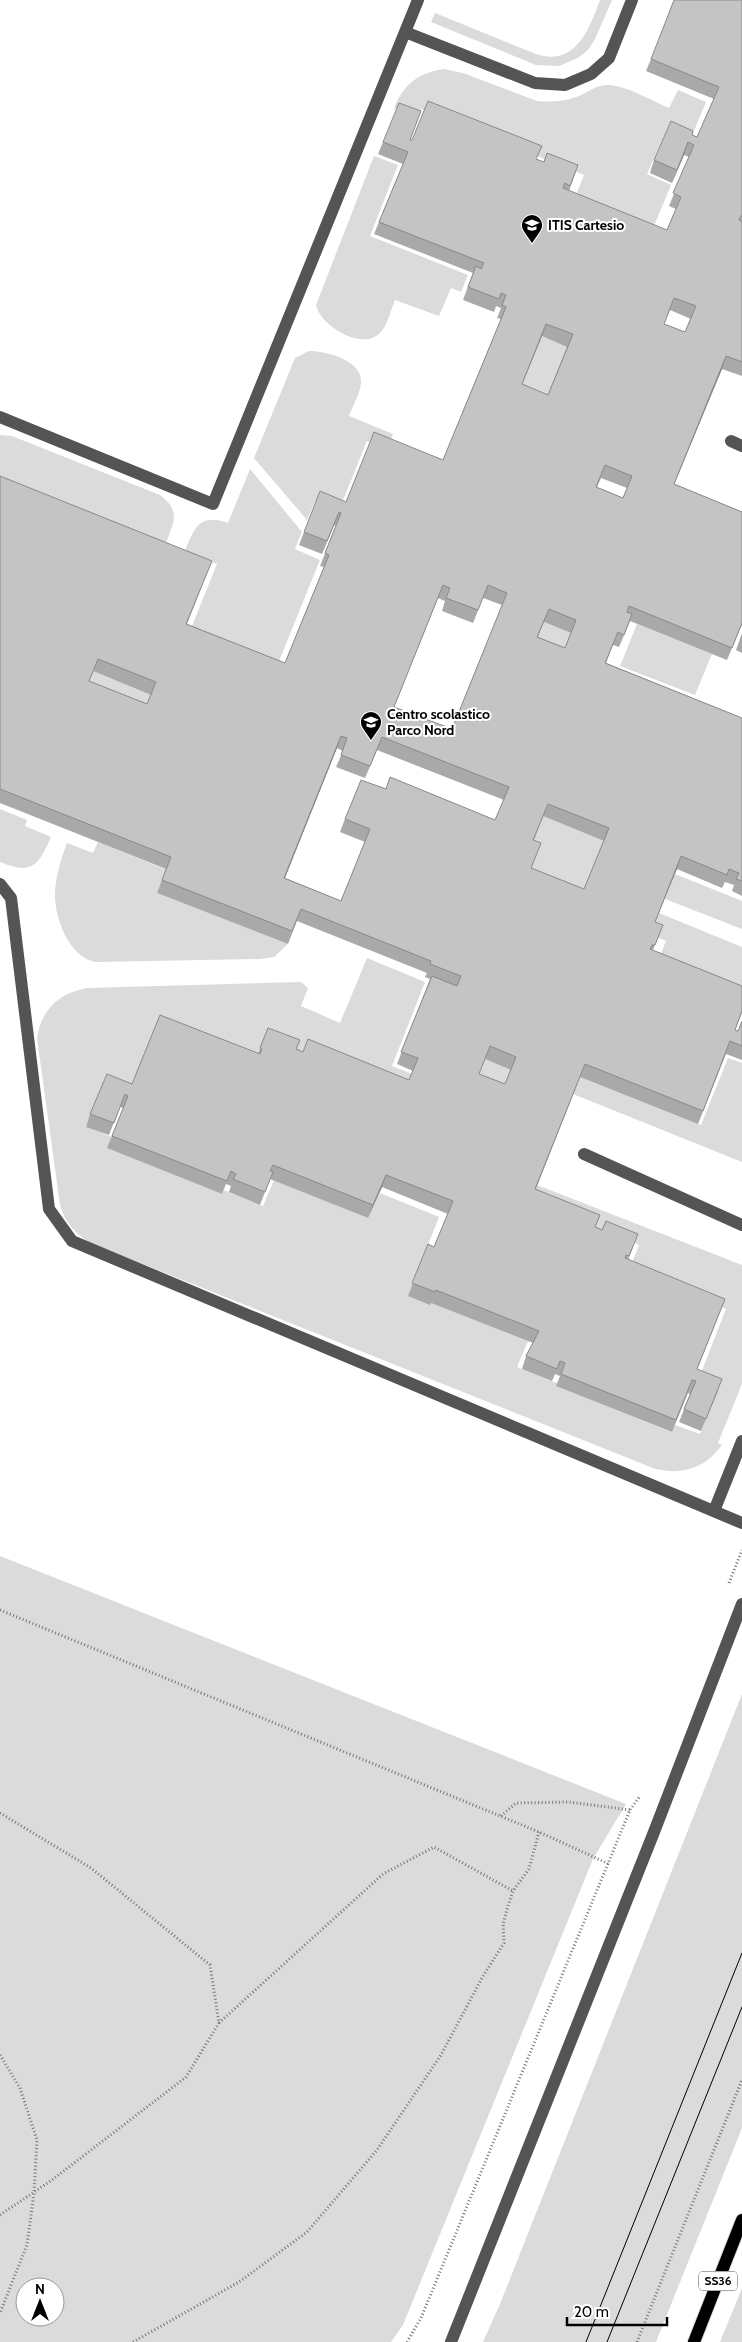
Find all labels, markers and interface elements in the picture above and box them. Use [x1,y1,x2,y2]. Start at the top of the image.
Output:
school or university icon: ITIS Cartesio [520,213,544,244]
place label: ITIS Cartesio [548,216,624,234]
place label: Centro scolastico Parco Nord [387,705,490,739]
school or university icon: Centro scolastico Parco Nord [359,710,383,741]
road number: SS36 [699,2272,737,2290]
north arrow [15,2277,65,2327]
text: N [35,2280,45,2298]
scale bar [567,2294,667,2326]
text: 20 m [574,2303,609,2321]

